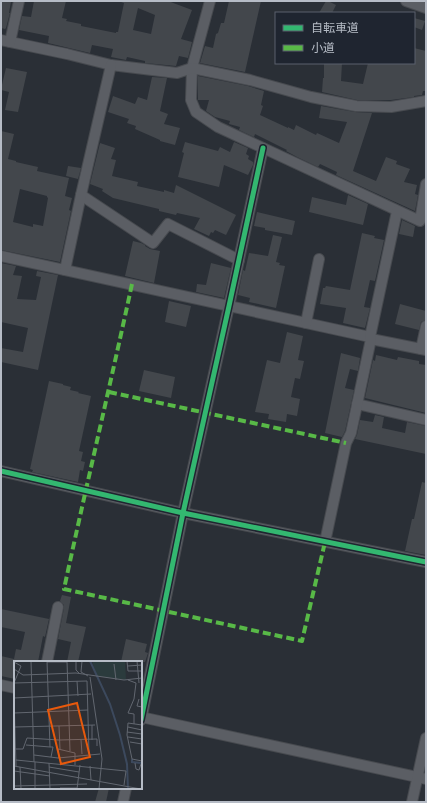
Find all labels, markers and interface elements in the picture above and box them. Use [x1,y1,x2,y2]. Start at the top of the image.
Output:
legend [275,12,415,64]
text: 自転車道 [311,21,359,35]
text: 小道 [311,41,335,55]
inset map [14,661,142,789]

